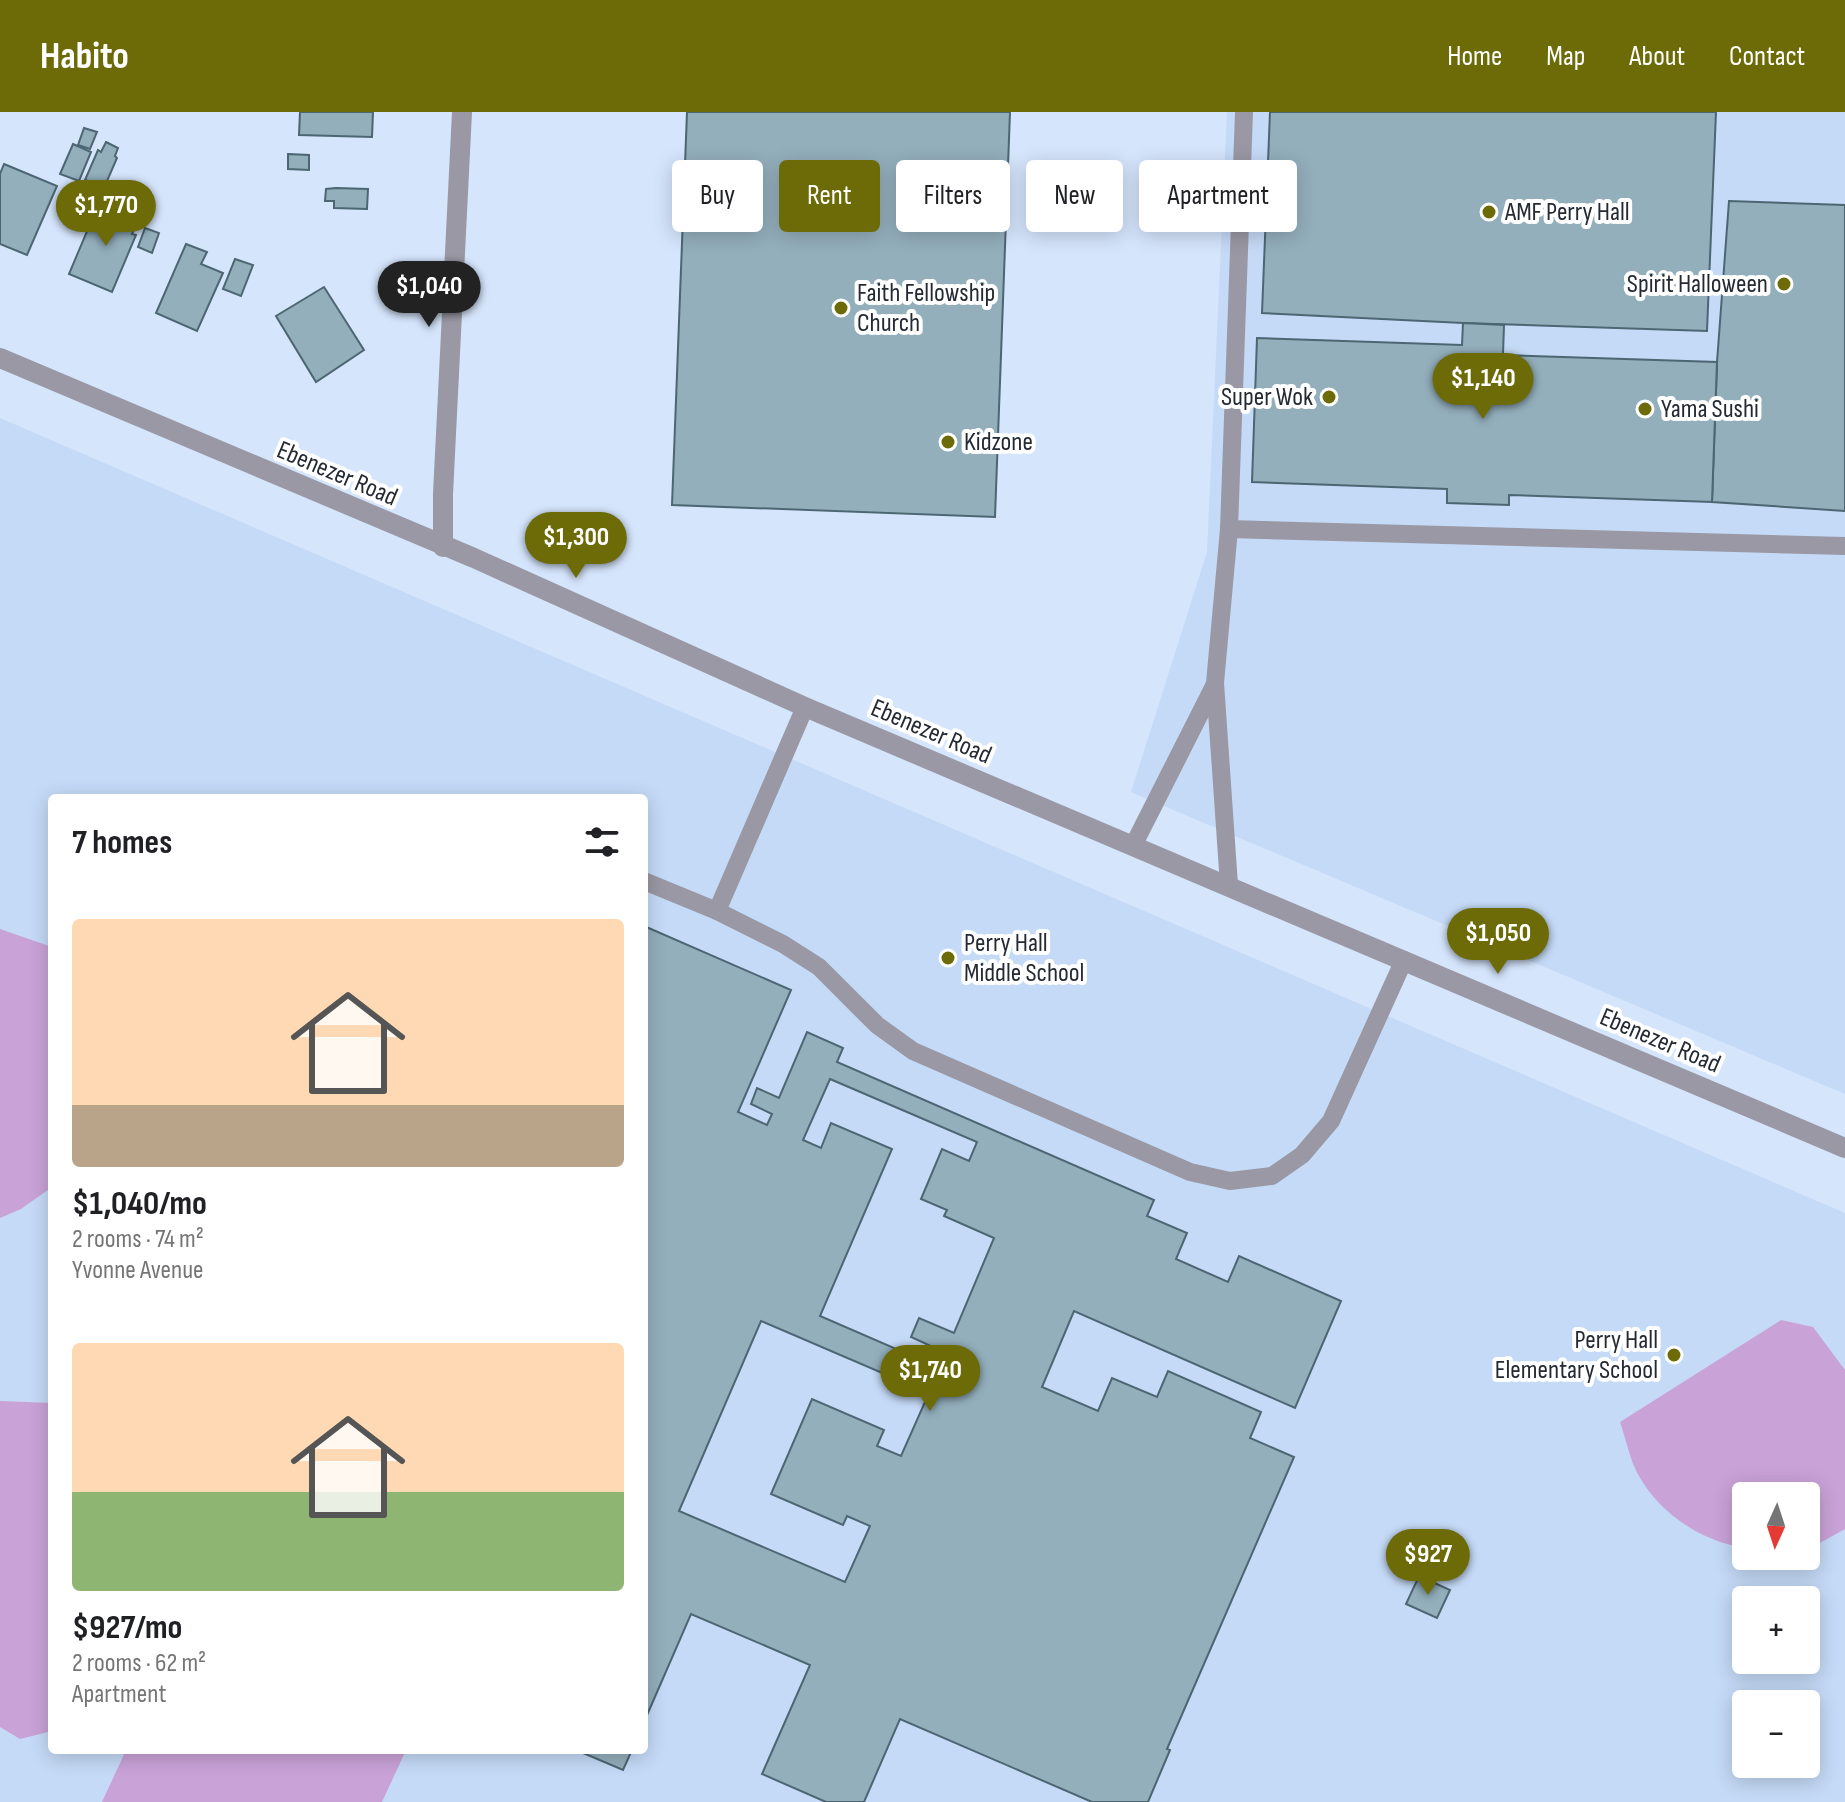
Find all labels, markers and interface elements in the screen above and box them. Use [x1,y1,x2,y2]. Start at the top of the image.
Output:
text: Habito [40,34,129,79]
text: Home [1447,40,1502,73]
text: Map [1546,40,1585,73]
text: About [1629,40,1685,73]
text: Contact [1729,40,1805,73]
chip: Buy [672,160,763,232]
chip: Rent [779,160,880,232]
chip: Filters [896,160,1010,232]
chip: New [1026,160,1123,232]
chip: Apartment [1139,160,1297,232]
pin: $1,770 [41,180,171,248]
text: $1,770 [74,190,138,221]
place label: AMF Perry Hall [1504,197,1630,228]
marker: AMF Perry Hall [1480,203,1498,221]
pin: $1,040 [364,261,494,329]
place label: Spirit Halloween [1627,269,1768,300]
text: $1,040 [396,271,462,302]
marker: Spirit Halloween [1775,275,1793,293]
place label: Faith Fellowship Church [857,278,995,339]
marker: Faith Fellowship Church [832,299,850,317]
pin: $1,140 [1418,353,1548,421]
text: $1,140 [1450,363,1516,394]
place label: Super Wok [1221,382,1313,413]
marker: Super Wok [1320,388,1338,406]
place label: Yama Sushi [1661,394,1759,425]
marker: Yama Sushi [1636,400,1654,418]
place label: Kidzone [964,427,1033,458]
marker: Kidzone [939,433,957,451]
street label: Ebenezer Road [272,435,402,513]
pin: $1,300 [511,512,641,580]
text: $1,300 [543,522,609,553]
street label: Ebenezer Road [866,693,996,771]
icon: filters [580,820,624,864]
text: 7 homes [72,822,172,863]
pin: $1,050 [1433,908,1563,976]
text: $1,050 [1465,918,1531,949]
place label: Perry Hall Middle School [964,928,1084,989]
marker: Perry Hall Middle School [939,949,957,967]
icon: home [276,971,420,1115]
street label: Ebenezer Road [1595,1002,1725,1080]
text: $1,040/mo [72,1183,207,1224]
text: 2 rooms · 74 m² [72,1224,204,1255]
text: Yvonne Avenue [72,1255,204,1286]
place label: Perry Hall Elementary School [1495,1325,1658,1386]
pin: $1,740 [865,1345,995,1413]
marker: Perry Hall Elementary School [1665,1346,1683,1364]
text: $1,740 [898,1355,962,1386]
icon: home [276,1395,420,1539]
north arrow [1732,1482,1820,1570]
map controls [1732,1482,1820,1778]
pin: $927 [1381,1529,1475,1597]
text: $927 [1404,1539,1452,1570]
button: + [1732,1586,1820,1674]
text: $927/mo [72,1607,182,1648]
text: 2 rooms · 62 m² [72,1648,206,1679]
text: Apartment [72,1679,166,1710]
button: − [1732,1690,1820,1778]

